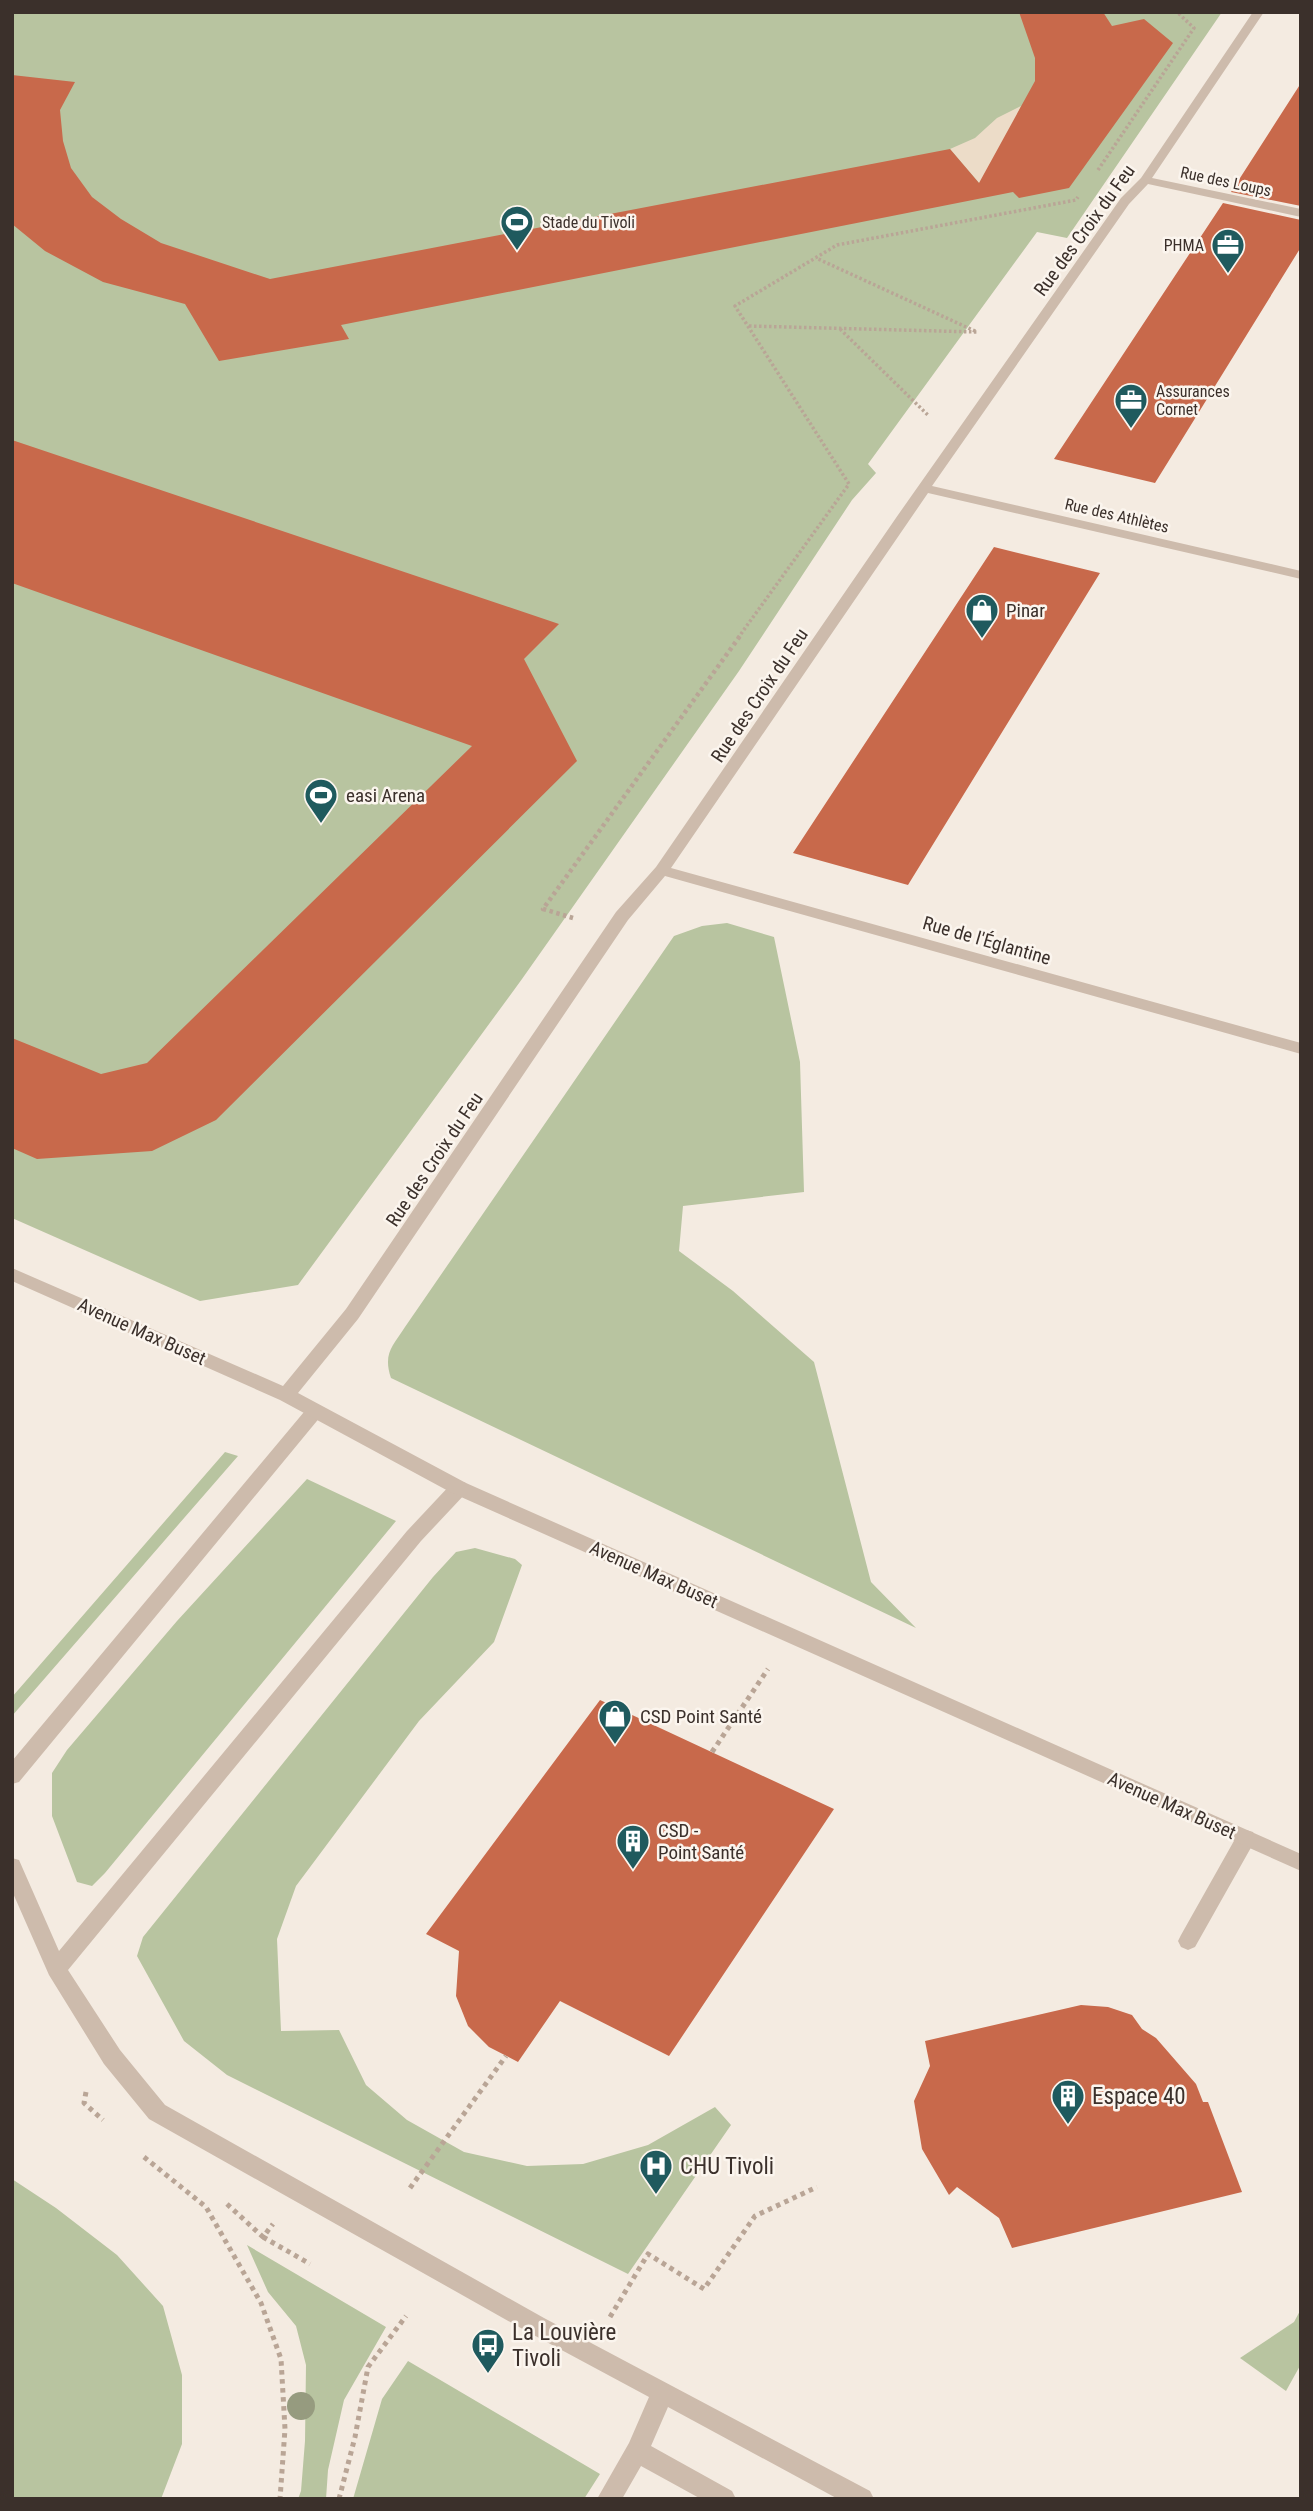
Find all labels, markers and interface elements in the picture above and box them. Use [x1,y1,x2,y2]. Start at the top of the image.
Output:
street label: Rue des Croix du Feu [1029,160,1140,301]
street label: Rue des Loups [1179,163,1273,200]
sports icon: Stade du Tivoli [498,203,536,252]
place label: Stade du Tivoli [542,213,635,232]
office icon: PHMA [1209,226,1247,275]
place label: PHMA [1164,236,1204,255]
office icon: Assurances Cornet [1112,381,1150,430]
place label: Assurances Cornet [1156,382,1230,419]
street label: Rue des Athlètes [1063,494,1171,537]
shop icon: Pinar [963,591,1001,640]
place label: Pinar [1006,599,1045,622]
street label: Rue des Croix du Feu [706,624,813,767]
sports icon: easi Arena [302,776,340,825]
place label: easi Arena [346,784,425,807]
street label: Rue de l'Églantine [920,911,1054,970]
street label: Rue des Croix du Feu [381,1088,488,1231]
street label: Avenue Max Buset [74,1293,209,1370]
street label: Avenue Max Buset [586,1536,721,1613]
shop icon: CSD Point Santé [596,1697,634,1746]
place label: CSD Point Santé [640,1705,762,1728]
street label: Avenue Max Buset [1104,1767,1239,1844]
place label: CSD - Point Santé [658,1819,744,1864]
building icon: CSD - Point Santé [614,1822,652,1871]
building icon: Espace 40 [1049,2077,1087,2126]
place label: Espace 40 [1092,2083,1186,2110]
hospital icon: CHU Tivoli [637,2147,675,2196]
place label: CHU Tivoli [680,2153,774,2180]
place label: La Louvière Tivoli [512,2319,616,2372]
bus stop icon: La Louvière Tivoli [469,2326,507,2375]

